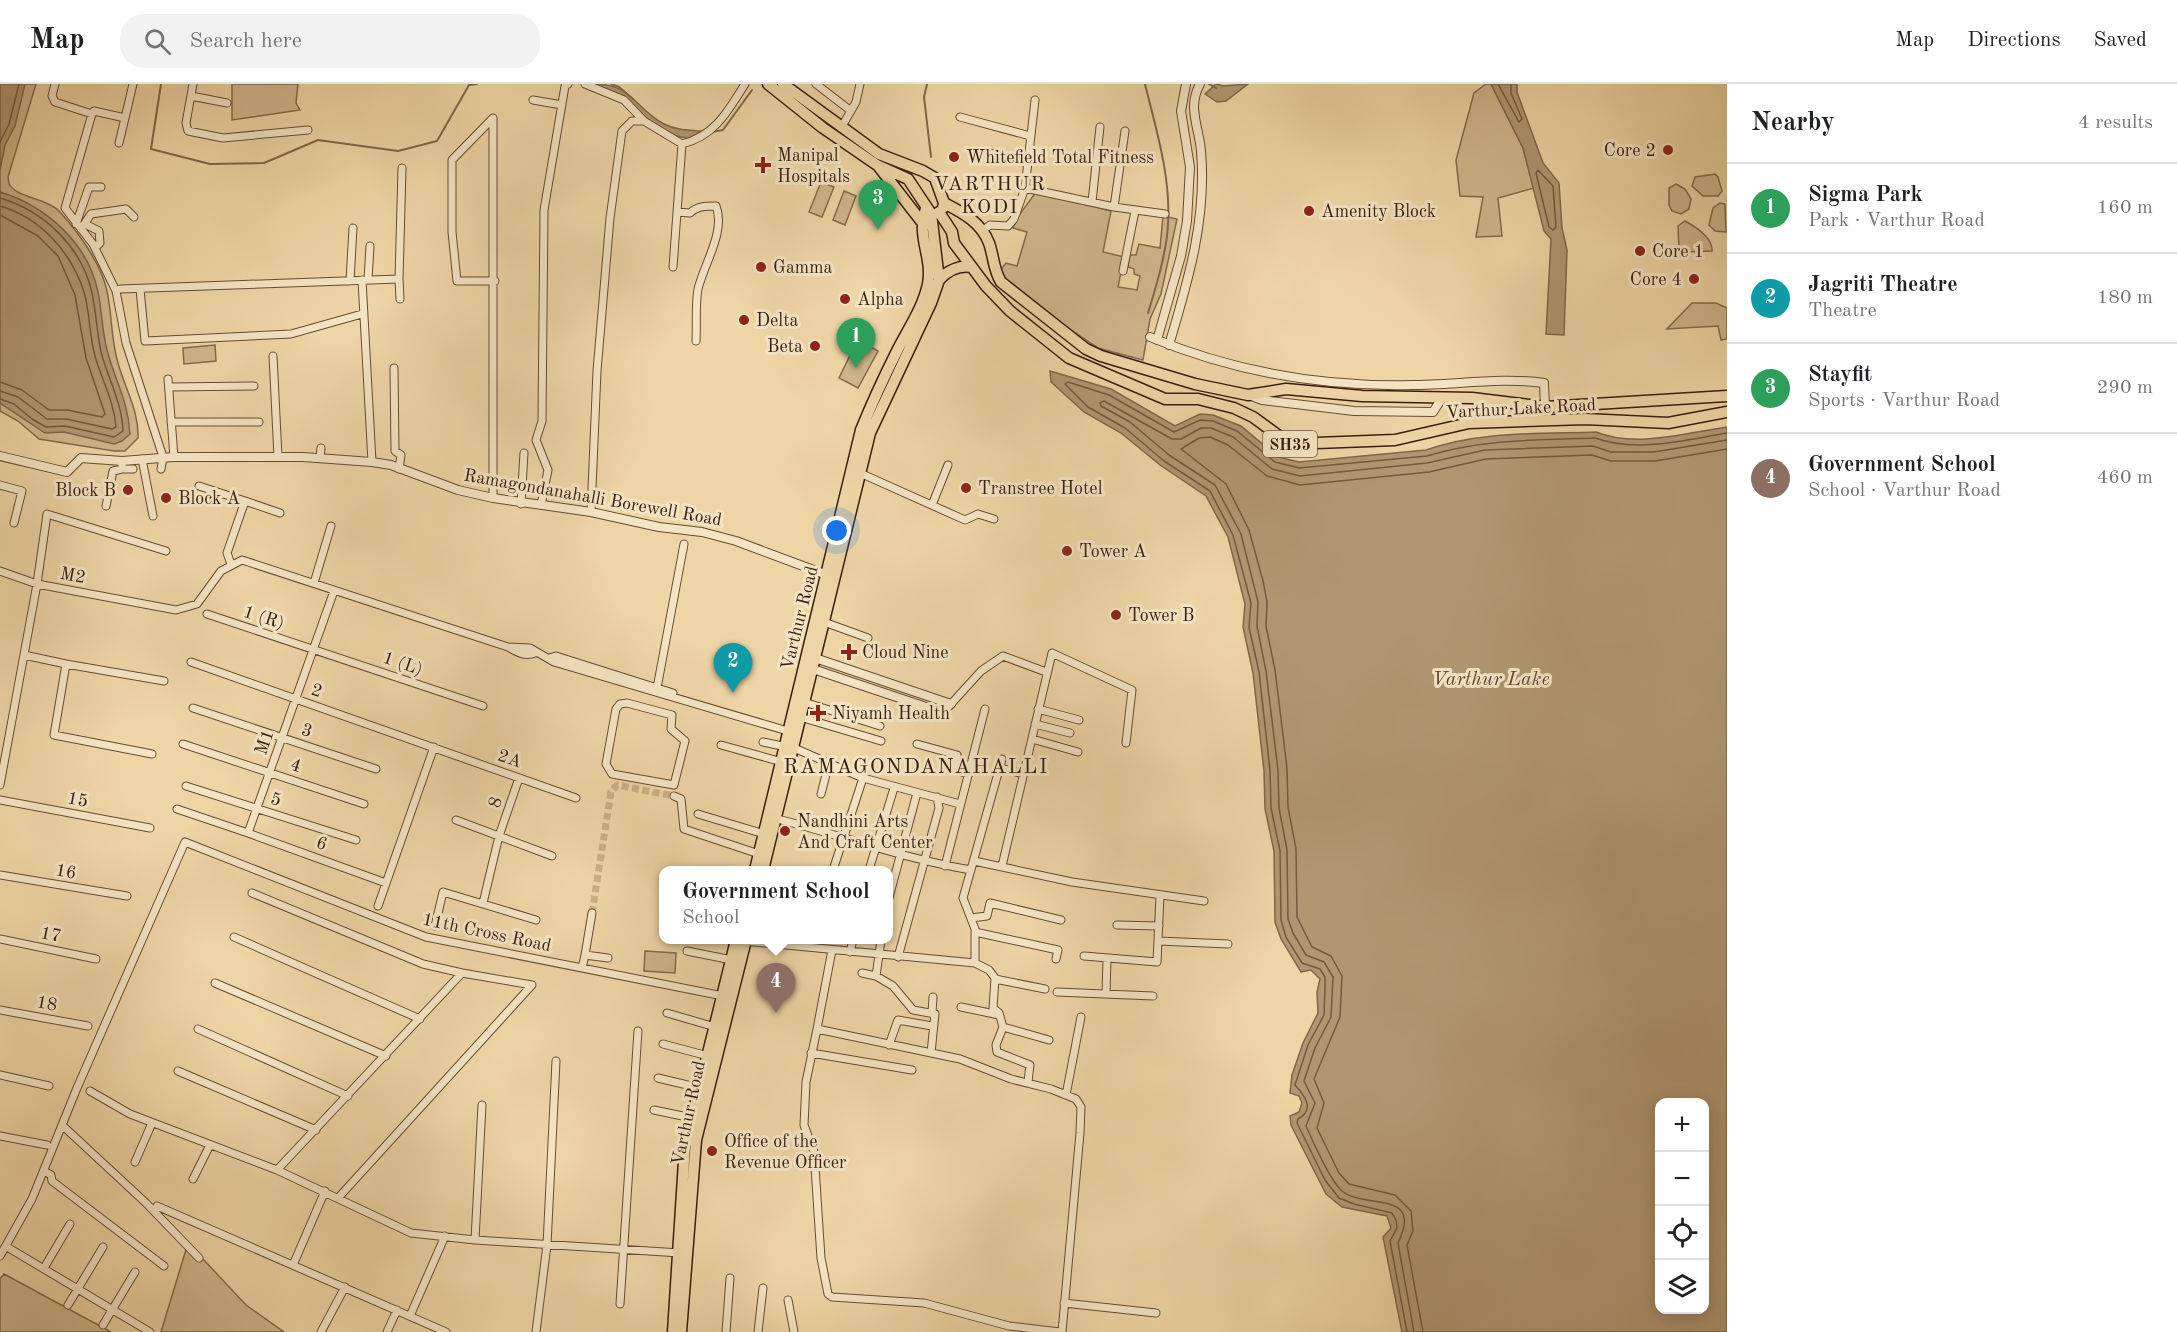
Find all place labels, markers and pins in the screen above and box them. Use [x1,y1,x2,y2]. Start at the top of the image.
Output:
place label: Core 2 [1604,142,1656,160]
marker: Core 2 [1661,143,1675,157]
place label: Manipal Hospitals [777,147,850,186]
place label: Whitefield Total Fitness [966,149,1154,167]
marker: Whitefield Total Fitness [947,150,961,164]
marker: Manipal Hospitals [754,156,772,174]
pin: 3 [858,180,898,230]
place label: Amenity Block [1321,203,1436,221]
marker: Amenity Block [1302,204,1316,218]
place label: Core 1 [1652,243,1704,261]
marker: Core 1 [1633,244,1647,258]
place label: Gamma [773,259,832,277]
marker: Gamma [754,260,768,274]
place label: Core 4 [1630,271,1682,289]
marker: Core 4 [1687,272,1701,286]
place label: Alpha [857,291,904,309]
marker: Alpha [838,292,852,306]
place label: Delta [756,312,798,330]
marker: Delta [737,313,751,327]
pin: 1 [836,318,876,368]
place label: Beta [767,338,803,356]
marker: Beta [808,339,822,353]
place label: Transtree Hotel [978,480,1103,498]
marker: Transtree Hotel [959,481,973,495]
place label: Block B [55,482,116,500]
marker: Block B [121,483,135,497]
place label: Block A [178,490,240,508]
marker: Block A [159,491,173,505]
place label: Tower A [1079,543,1147,561]
marker: Tower A [1060,544,1074,558]
place label: Tower B [1128,607,1195,625]
marker: Tower B [1109,608,1123,622]
marker: Cloud Nine [840,643,858,661]
pin: 2 [714,644,752,693]
place label: Cloud Nine [862,644,949,662]
marker: Niyamh Health [809,704,827,722]
place label: Niyamh Health [832,705,950,723]
place label: Nandhini Arts And Craft Center [797,813,933,852]
marker: Nandhini Arts And Craft Center [778,824,792,838]
pin: 4 [756,964,796,1013]
place label: Office of the Revenue Officer [724,1133,847,1172]
marker: Office of the Revenue Officer [705,1144,719,1158]

